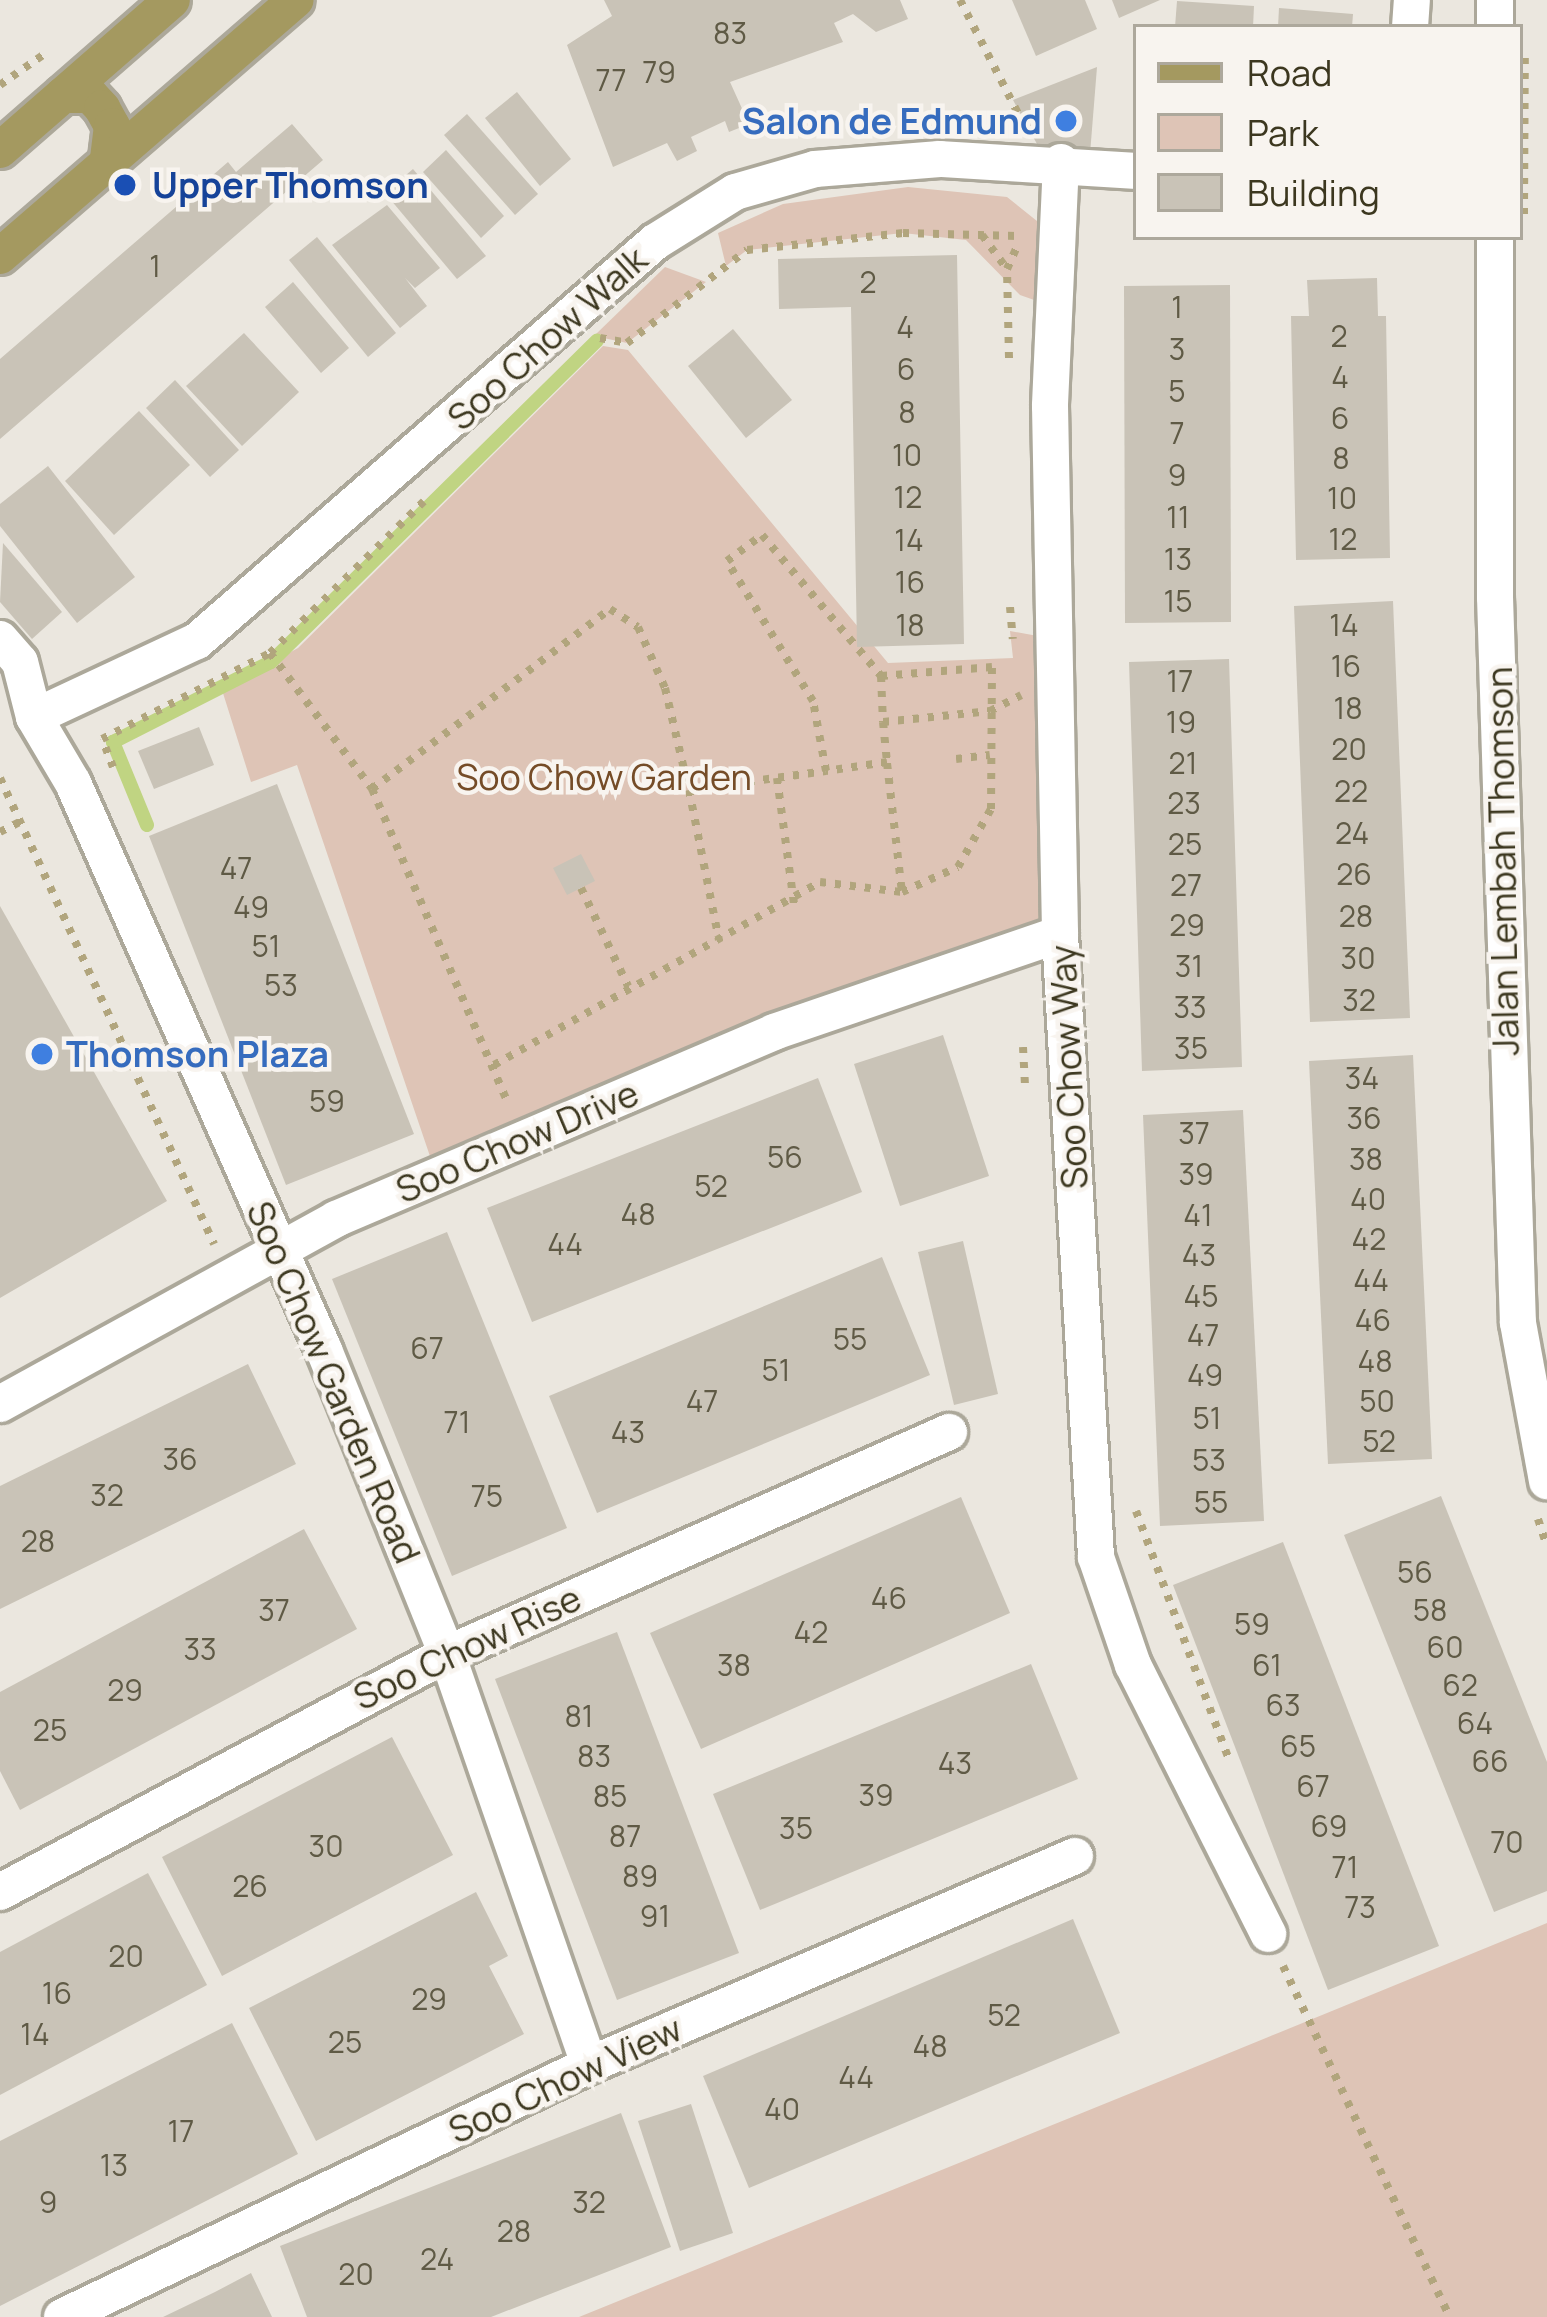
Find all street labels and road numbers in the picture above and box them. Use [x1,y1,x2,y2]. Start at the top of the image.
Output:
street label: Soo Chow Walk [439,237,655,439]
street label: Jalan Lembah Thomson [1477,666,1527,1056]
street label: Soo Chow Way [1040,944,1096,1190]
street label: Soo Chow Drive [389,1071,645,1211]
street label: Soo Chow Garden Road [238,1195,430,1569]
street label: Soo Chow Rise [347,1576,587,1718]
street label: Soo Chow View [442,2006,688,2152]

